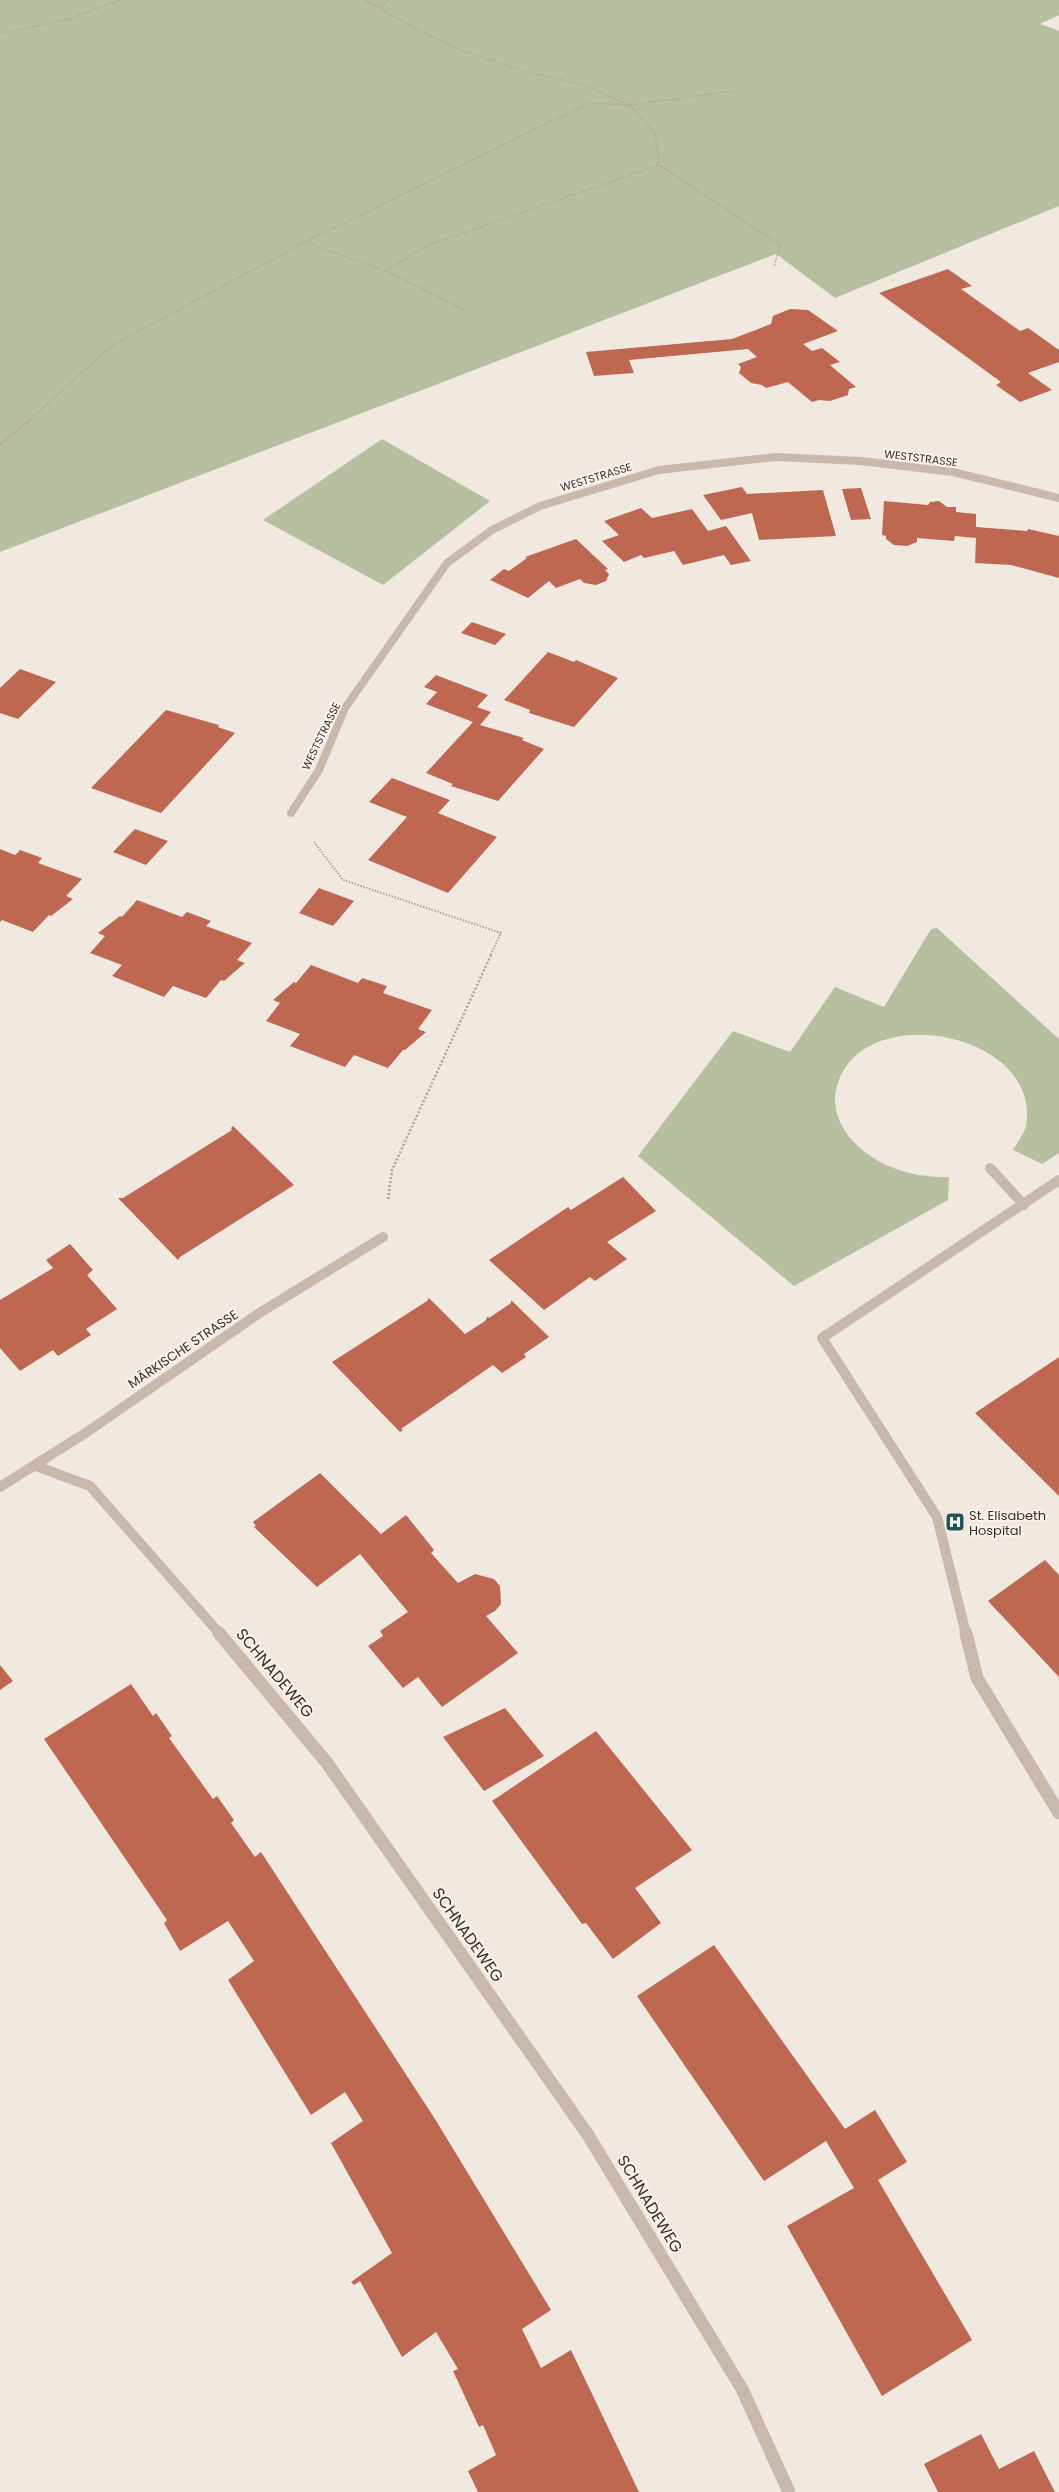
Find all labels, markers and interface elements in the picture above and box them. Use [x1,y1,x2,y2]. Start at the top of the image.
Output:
street label: WESTSTRASSE [883,446,959,470]
street label: WESTSTRASSE [558,459,634,495]
street label: WESTSTRASSE [298,699,344,773]
street label: MÄRKISCHE STRASSE [124,1305,242,1393]
place label: St. Elisabeth Hospital [969,1506,1046,1540]
hospital icon: St. Elisabeth Hospital [944,1511,966,1533]
street label: SCHNADEWEG [231,1623,319,1723]
street label: SCHNADEWEG [427,1883,509,1987]
street label: SCHNADEWEG [612,2151,688,2257]

